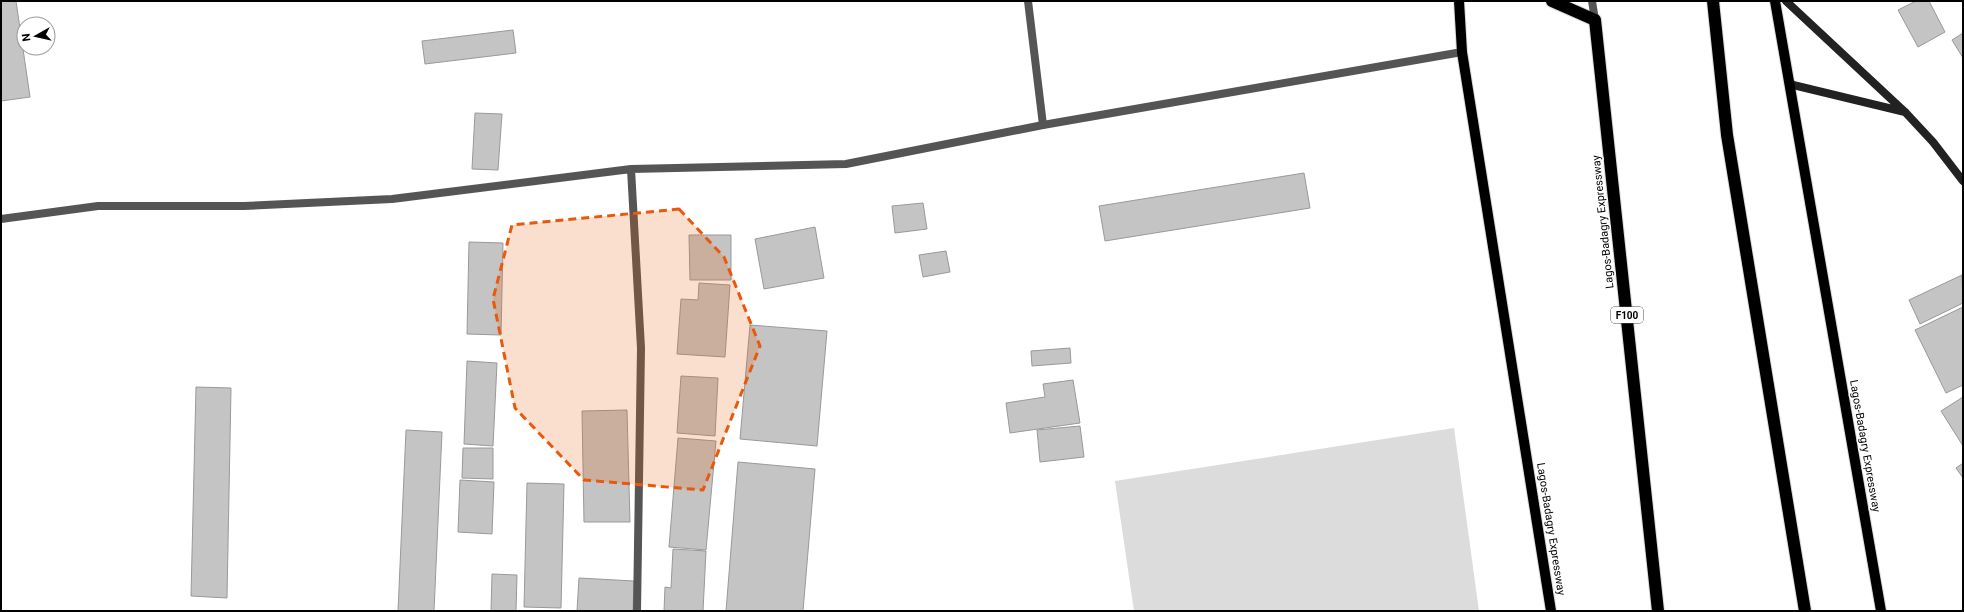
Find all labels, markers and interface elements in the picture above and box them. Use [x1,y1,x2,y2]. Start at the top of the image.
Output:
north arrow [16,16,56,56]
text: N [20,32,34,42]
street label: Lagos-Badagry Expressway [1589,154,1616,289]
road number: F100 [1611,307,1643,323]
street label: Lagos-Badagry Expressway [1847,379,1883,514]
street label: Lagos-Badagry Expressway [1534,462,1568,597]

